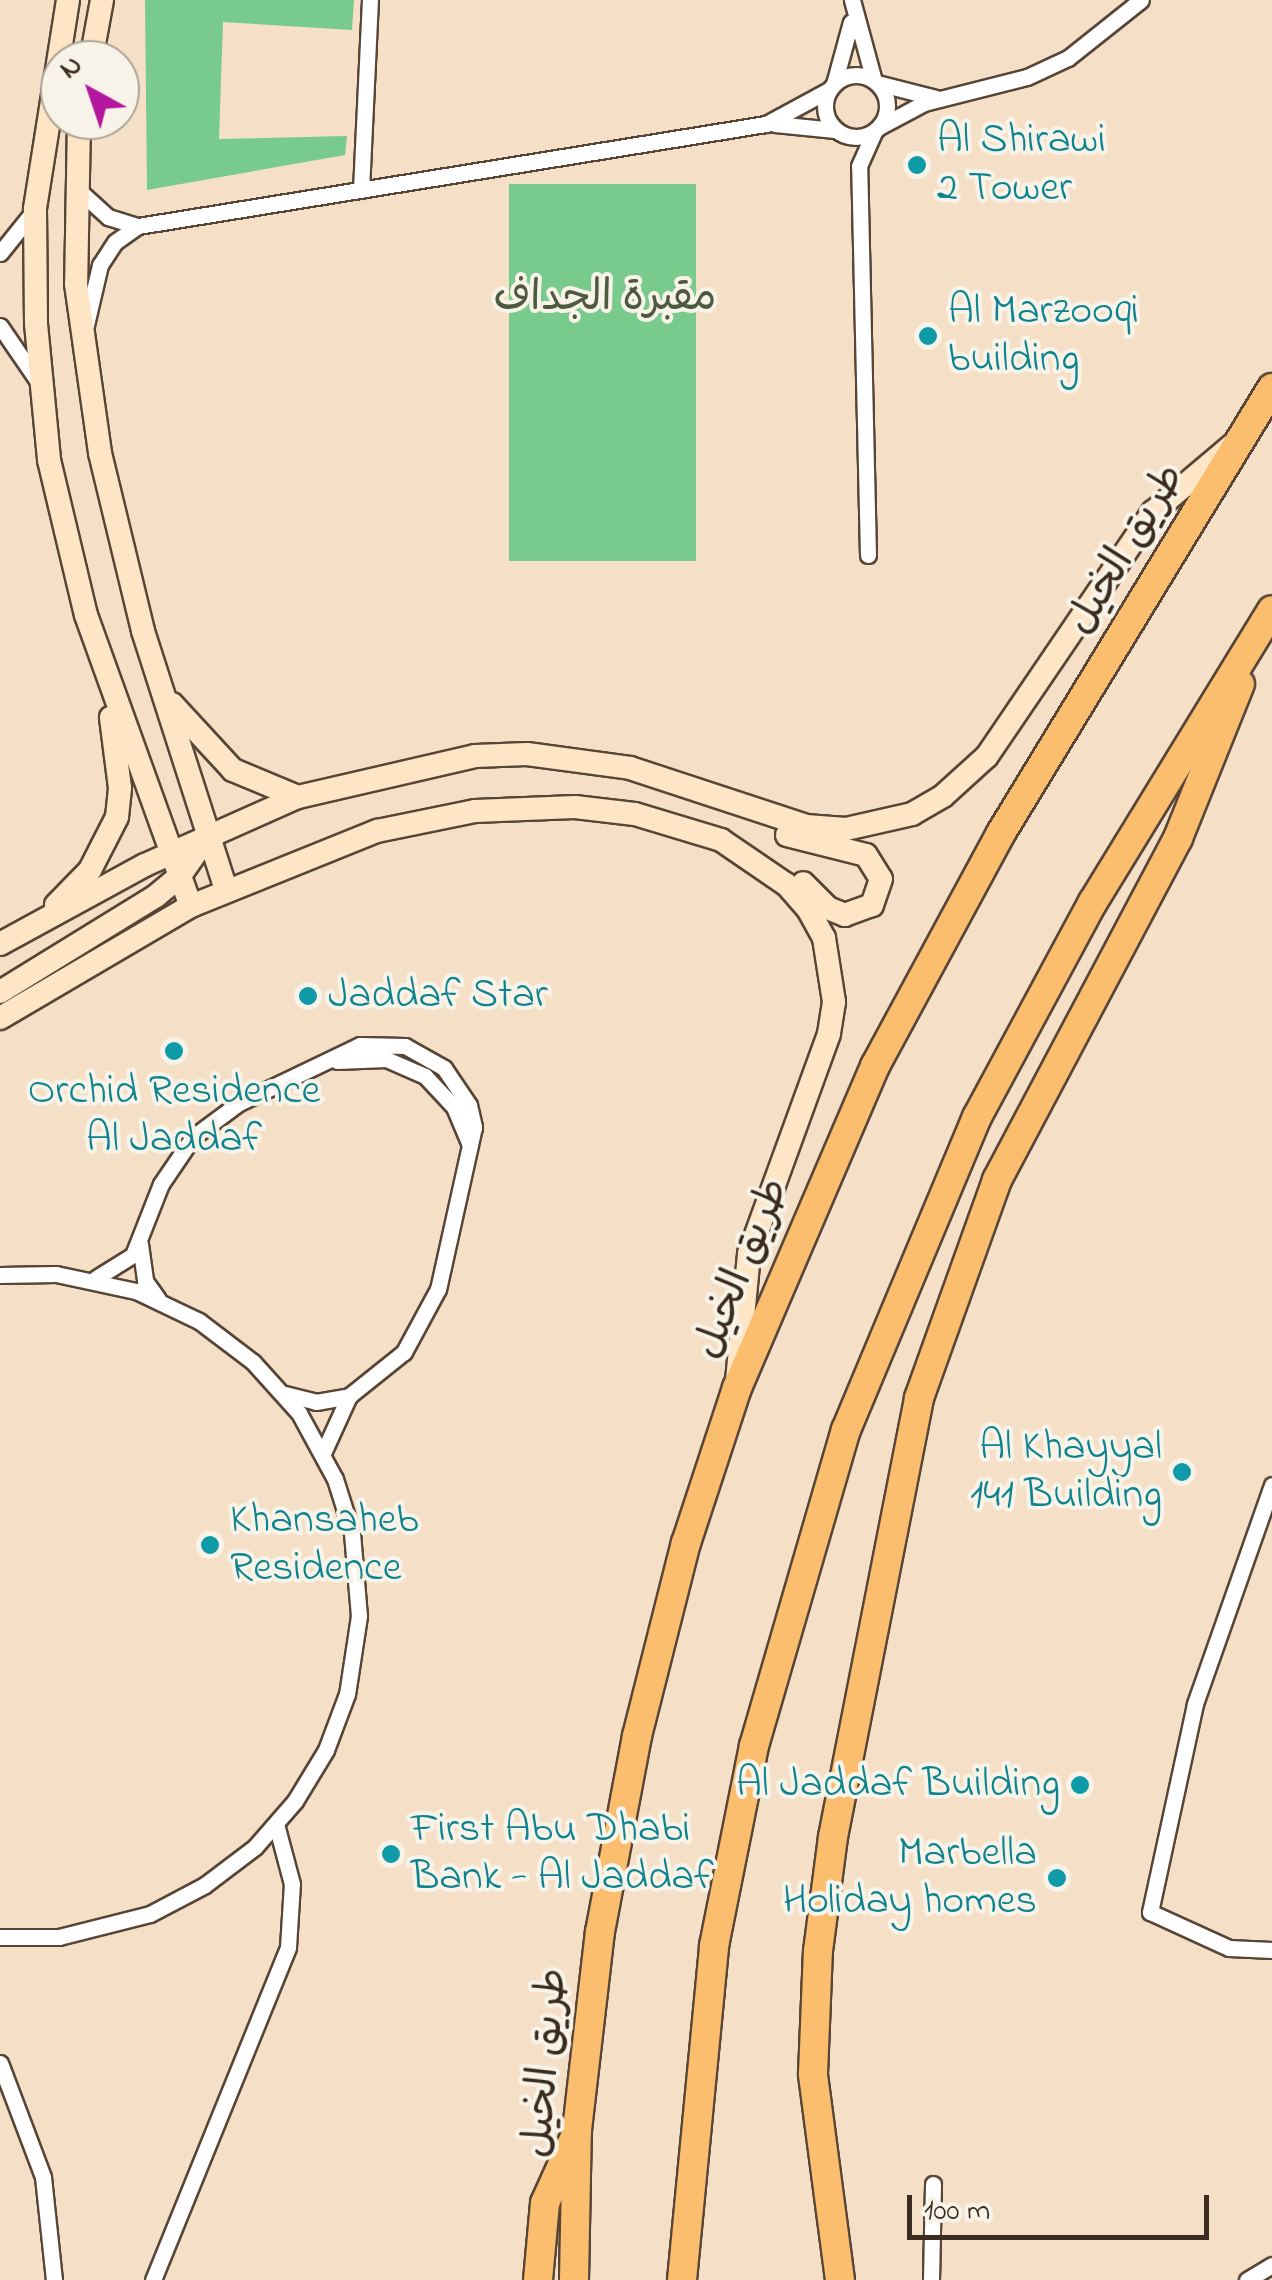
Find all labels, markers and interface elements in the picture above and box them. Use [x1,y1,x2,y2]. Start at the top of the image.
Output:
north arrow [40,40,140,140]
text: N [51,46,92,90]
place label: Al Shirawi 2 Tower [937,116,1106,214]
marker: Al Shirawi 2 Tower [906,154,928,176]
park label: مقبرة الجداف [494,274,716,324]
place label: Al Marzooqi building [948,287,1139,386]
marker: Al Marzooqi building [917,325,939,347]
street label: طريق الخيل [1056,455,1198,645]
place label: Jaddaf Star [328,971,548,1021]
marker: Jaddaf Star [297,985,319,1007]
marker: Orchid Residence Al Jaddaf [163,1040,185,1062]
place label: Orchid Residence Al Jaddaf [28,1067,320,1166]
street label: طريق الخيل [684,1171,802,1367]
place label: Al Khayyal 141 Building [970,1423,1162,1522]
marker: Al Khayyal 141 Building [1171,1461,1193,1483]
place label: Khansaheb Residence [230,1496,419,1594]
marker: Khansaheb Residence [199,1534,221,1556]
place label: Al Jaddaf Building [736,1760,1060,1810]
marker: Al Jaddaf Building [1069,1774,1091,1796]
place label: First Abu Dhabi Bank - Al Jaddaf [411,1805,714,1904]
place label: Marbella Holiday homes [783,1829,1037,1928]
marker: First Abu Dhabi Bank - Al Jaddaf [380,1843,402,1865]
marker: Marbella Holiday homes [1046,1867,1068,1889]
street label: طريق الخيل [514,1966,580,2160]
scale bar [912,2175,1214,2237]
text: 100 m [924,2190,990,2234]

